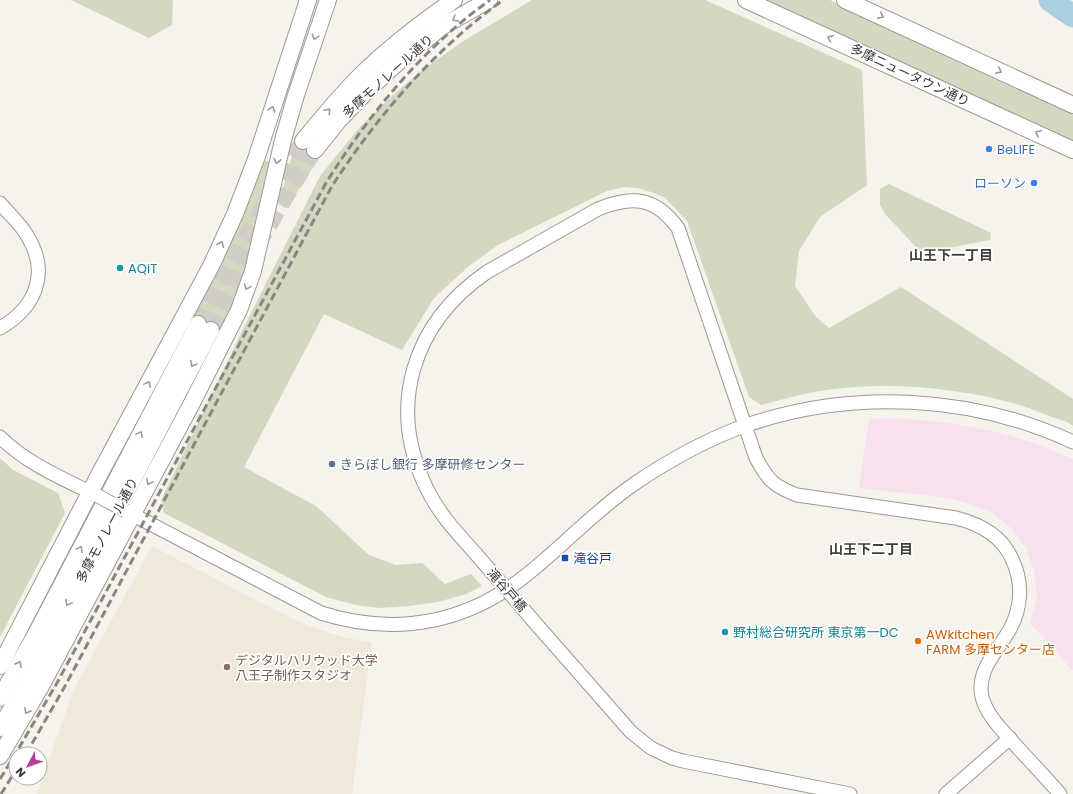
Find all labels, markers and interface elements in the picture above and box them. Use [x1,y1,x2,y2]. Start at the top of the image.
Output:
one-way arrow [876,11,884,19]
one-way arrow [452,15,459,22]
street label: 多摩モノレール通り [338,30,438,122]
one-way arrow [312,33,320,40]
one-way arrow [827,35,835,43]
street label: 多摩ニュータウン通り [847,39,973,111]
one-way arrow [994,66,1002,74]
one-way arrow [267,106,276,113]
one-way arrow [323,108,331,116]
one-way arrow [1034,130,1042,138]
place label: BeLIFE [997,140,1035,159]
marker: BeLIFE [984,144,994,154]
one-way arrow [273,157,282,164]
place label: ローソン [974,174,1026,193]
marker: ローソン [1029,178,1039,188]
one-way arrow [216,241,224,248]
district label: 山王下一丁目 [909,245,993,265]
place label: AQiT [128,259,157,278]
marker: AQiT [115,263,125,273]
one-way arrow [244,284,252,291]
one-way arrow [190,360,198,367]
one-way arrow [143,381,151,388]
one-way arrow [136,430,143,438]
place label: きらぼし銀行 多摩研修センター [340,455,525,474]
marker: きらぼし銀行 多摩研修センター [327,459,337,469]
street label: 多摩モノレール通り [71,474,143,586]
one-way arrow [147,478,154,485]
district label: 山王下二丁目 [829,539,913,559]
one-way arrow [75,546,83,553]
place label: 滝谷戸 [573,549,612,568]
marker: 滝谷戸 [560,553,570,563]
street label: 滝谷戸橋 [483,564,531,616]
one-way arrow [65,599,73,607]
place label: 野村総合研究所 東京第一DC [733,623,899,642]
place label: AWkitchen FARM 多摩センター店 [926,625,1055,659]
marker: 野村総合研究所 東京第一DC [720,627,730,637]
marker: AWkitchen FARM 多摩センター店 [913,636,923,646]
place label: デジタルハリウッド大学 八王子制作スタジオ [235,651,378,685]
one-way arrow [15,660,22,668]
marker: デジタルハリウッド大学 八王子制作スタジオ [222,662,232,672]
one-way arrow [25,707,32,714]
north arrow [8,746,48,786]
text: N [12,764,29,781]

